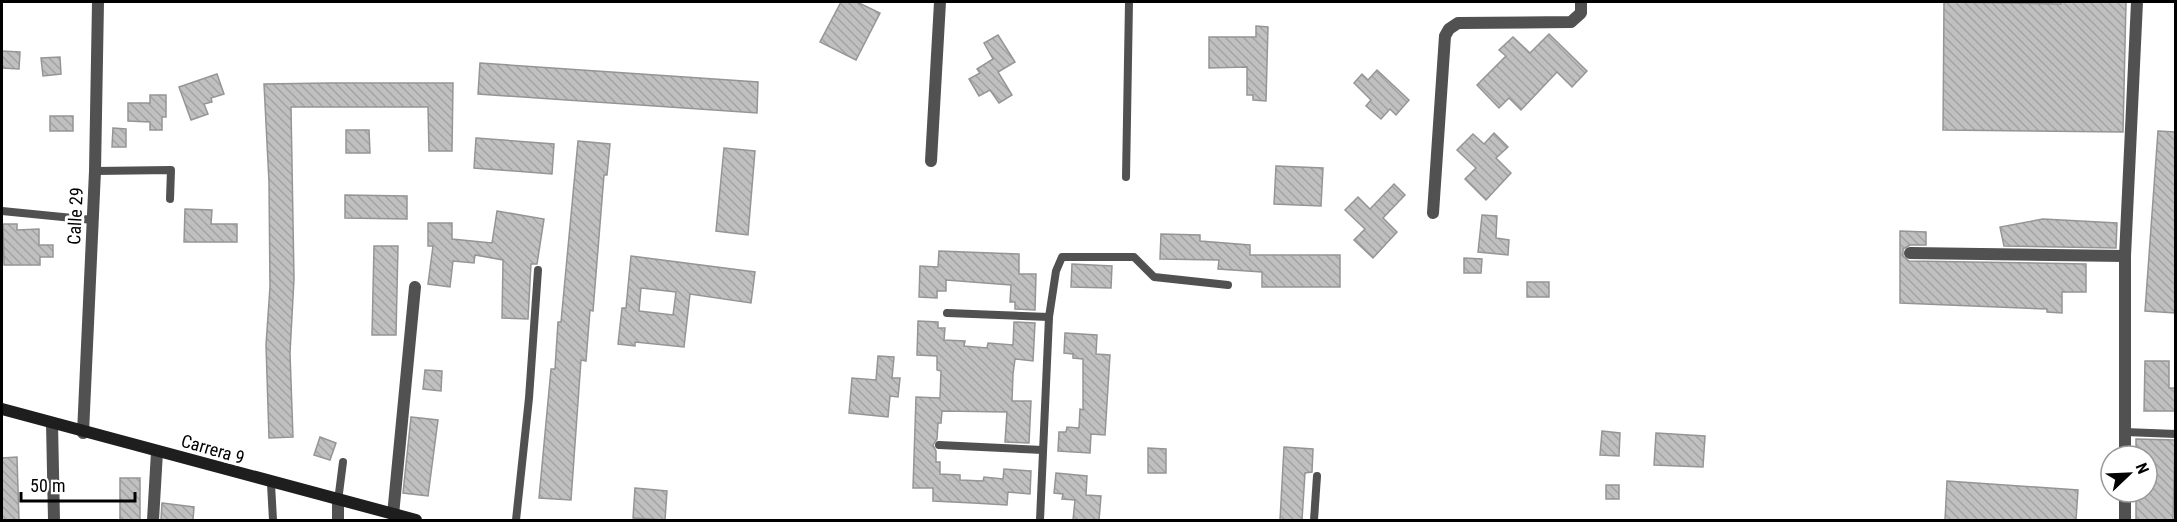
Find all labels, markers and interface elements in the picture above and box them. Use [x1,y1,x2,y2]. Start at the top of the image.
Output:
street label: Calle 29 [63,187,87,245]
street label: Carrera 9 [179,430,247,468]
north arrow [2099,444,2159,504]
text: N [2132,460,2153,477]
scale bar [21,465,135,503]
text: 50 m [30,475,65,496]

